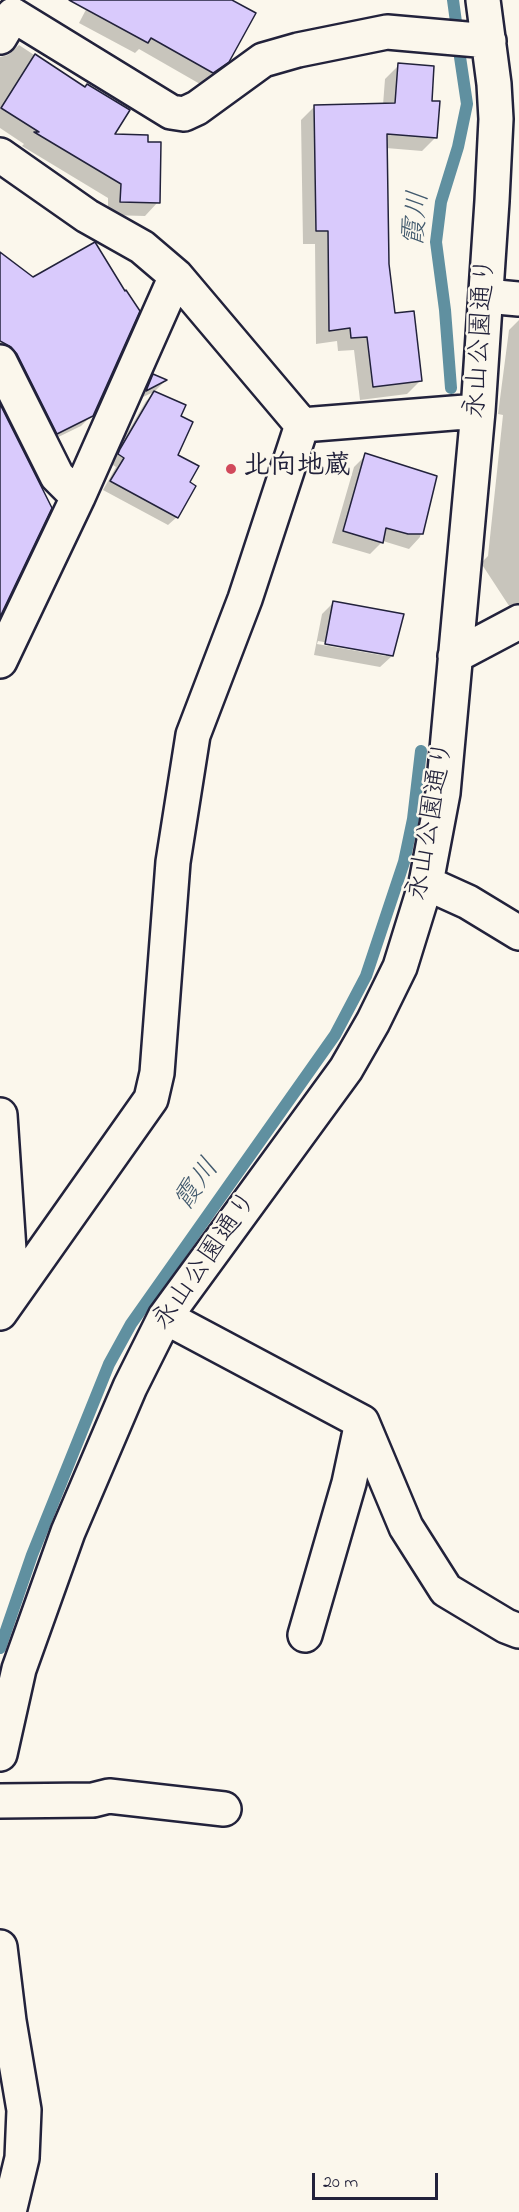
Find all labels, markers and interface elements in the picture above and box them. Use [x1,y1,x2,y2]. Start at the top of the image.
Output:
water label: 霞川 [399,189,439,249]
street label: 永山公園通り [461,256,505,420]
place label: 北向地蔵 [243,453,351,485]
marker: 北向地蔵 [224,462,238,476]
street label: 永山公園通り [403,738,463,904]
water label: 霞川 [169,1153,229,1219]
street label: 永山公園通り [147,1186,267,1338]
scale bar [315,2161,441,2199]
text: 20 m [323,2170,358,2196]

